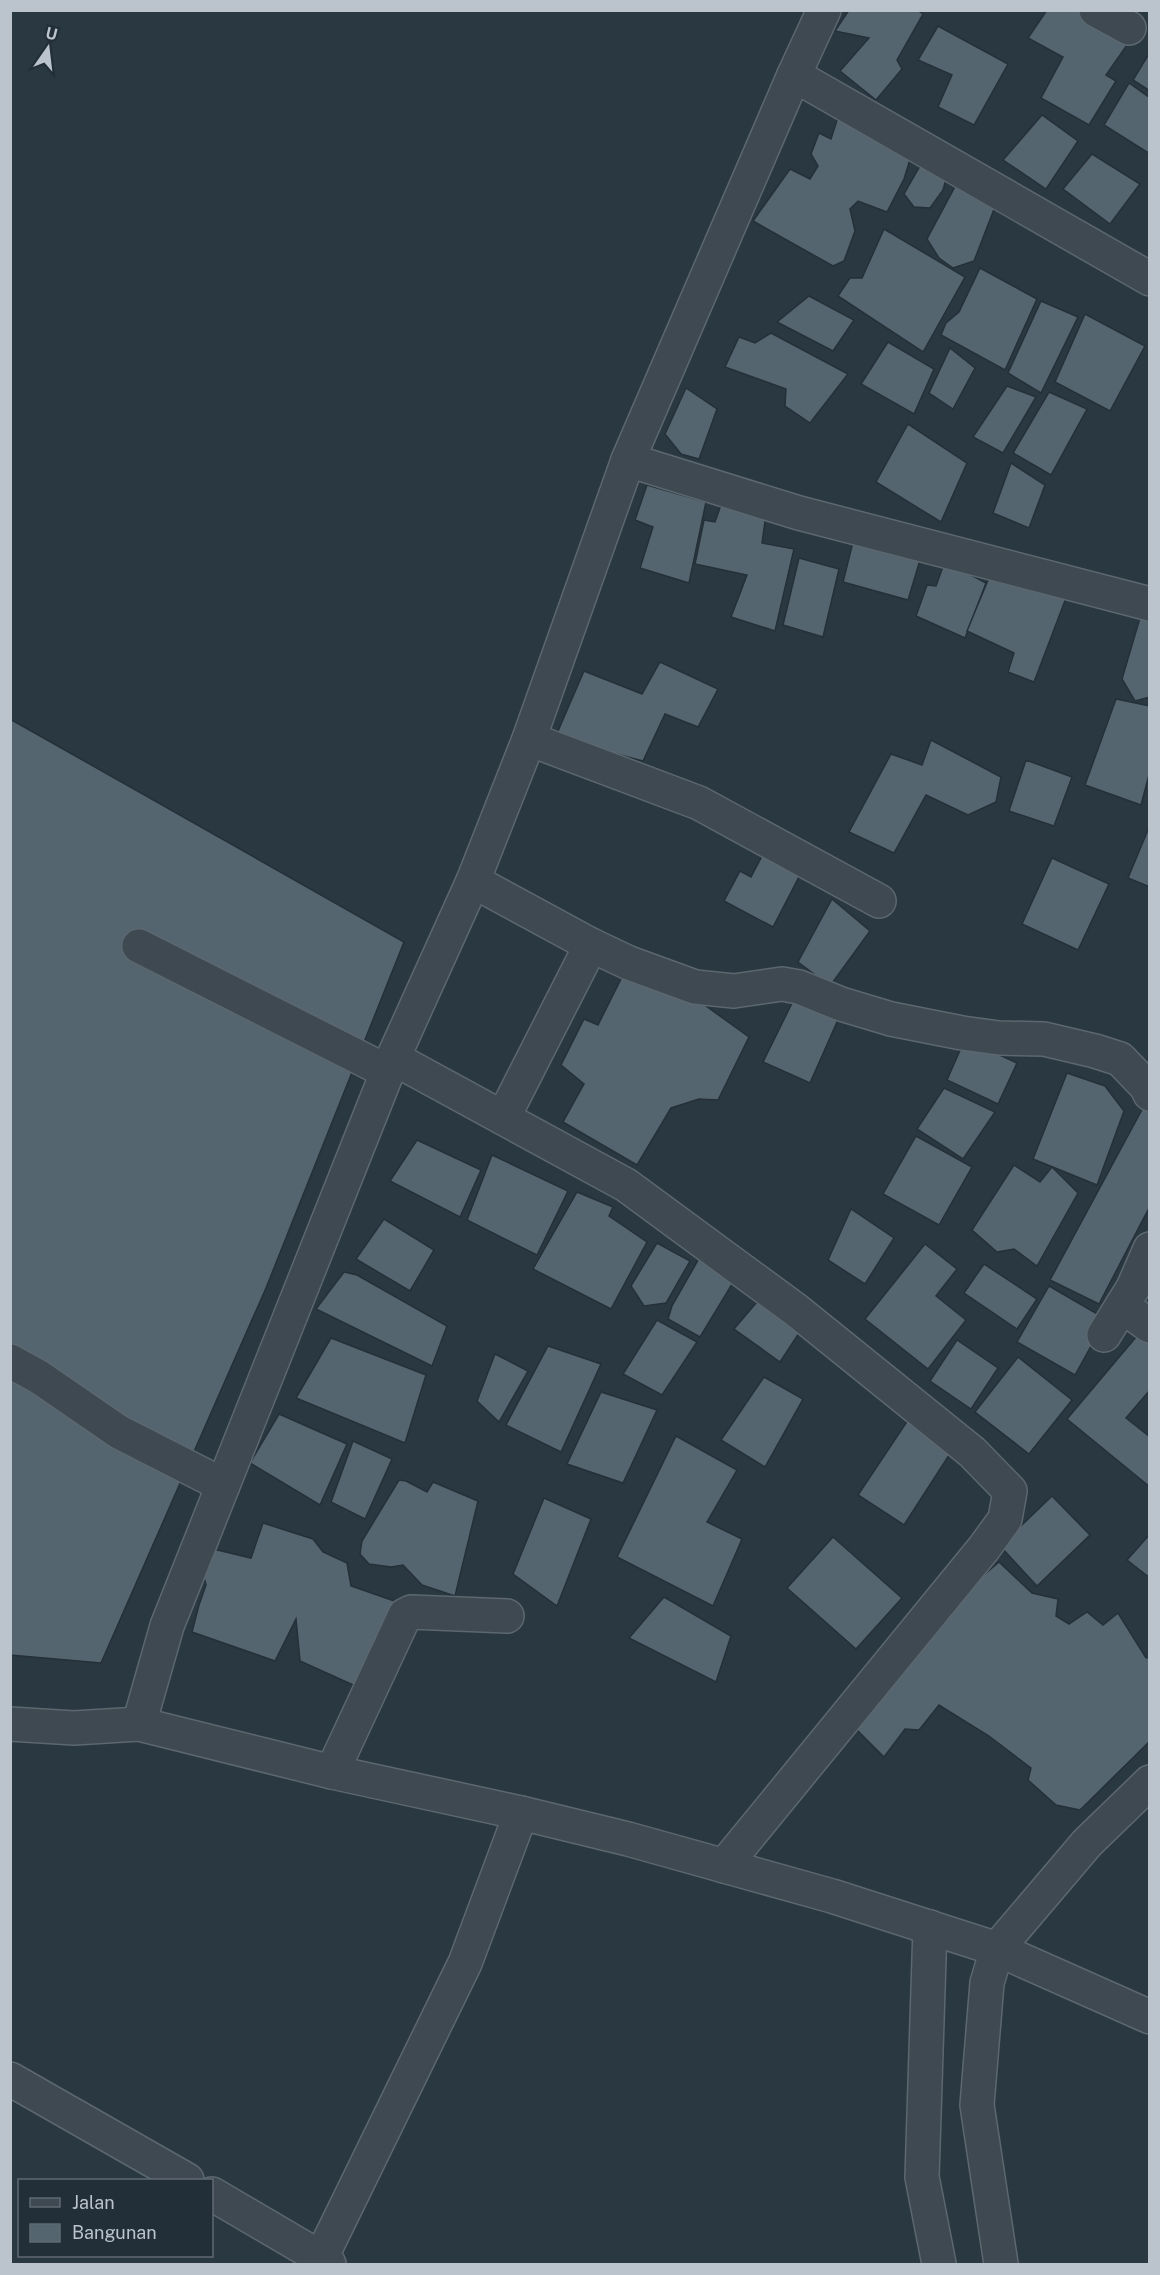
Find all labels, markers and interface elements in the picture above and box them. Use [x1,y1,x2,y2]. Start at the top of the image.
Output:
north arrow [18,18,78,78]
text: U [44,23,59,45]
legend [18,2179,213,2257]
text: Jalan [72,2192,115,2213]
text: Bangunan [72,2222,157,2243]

